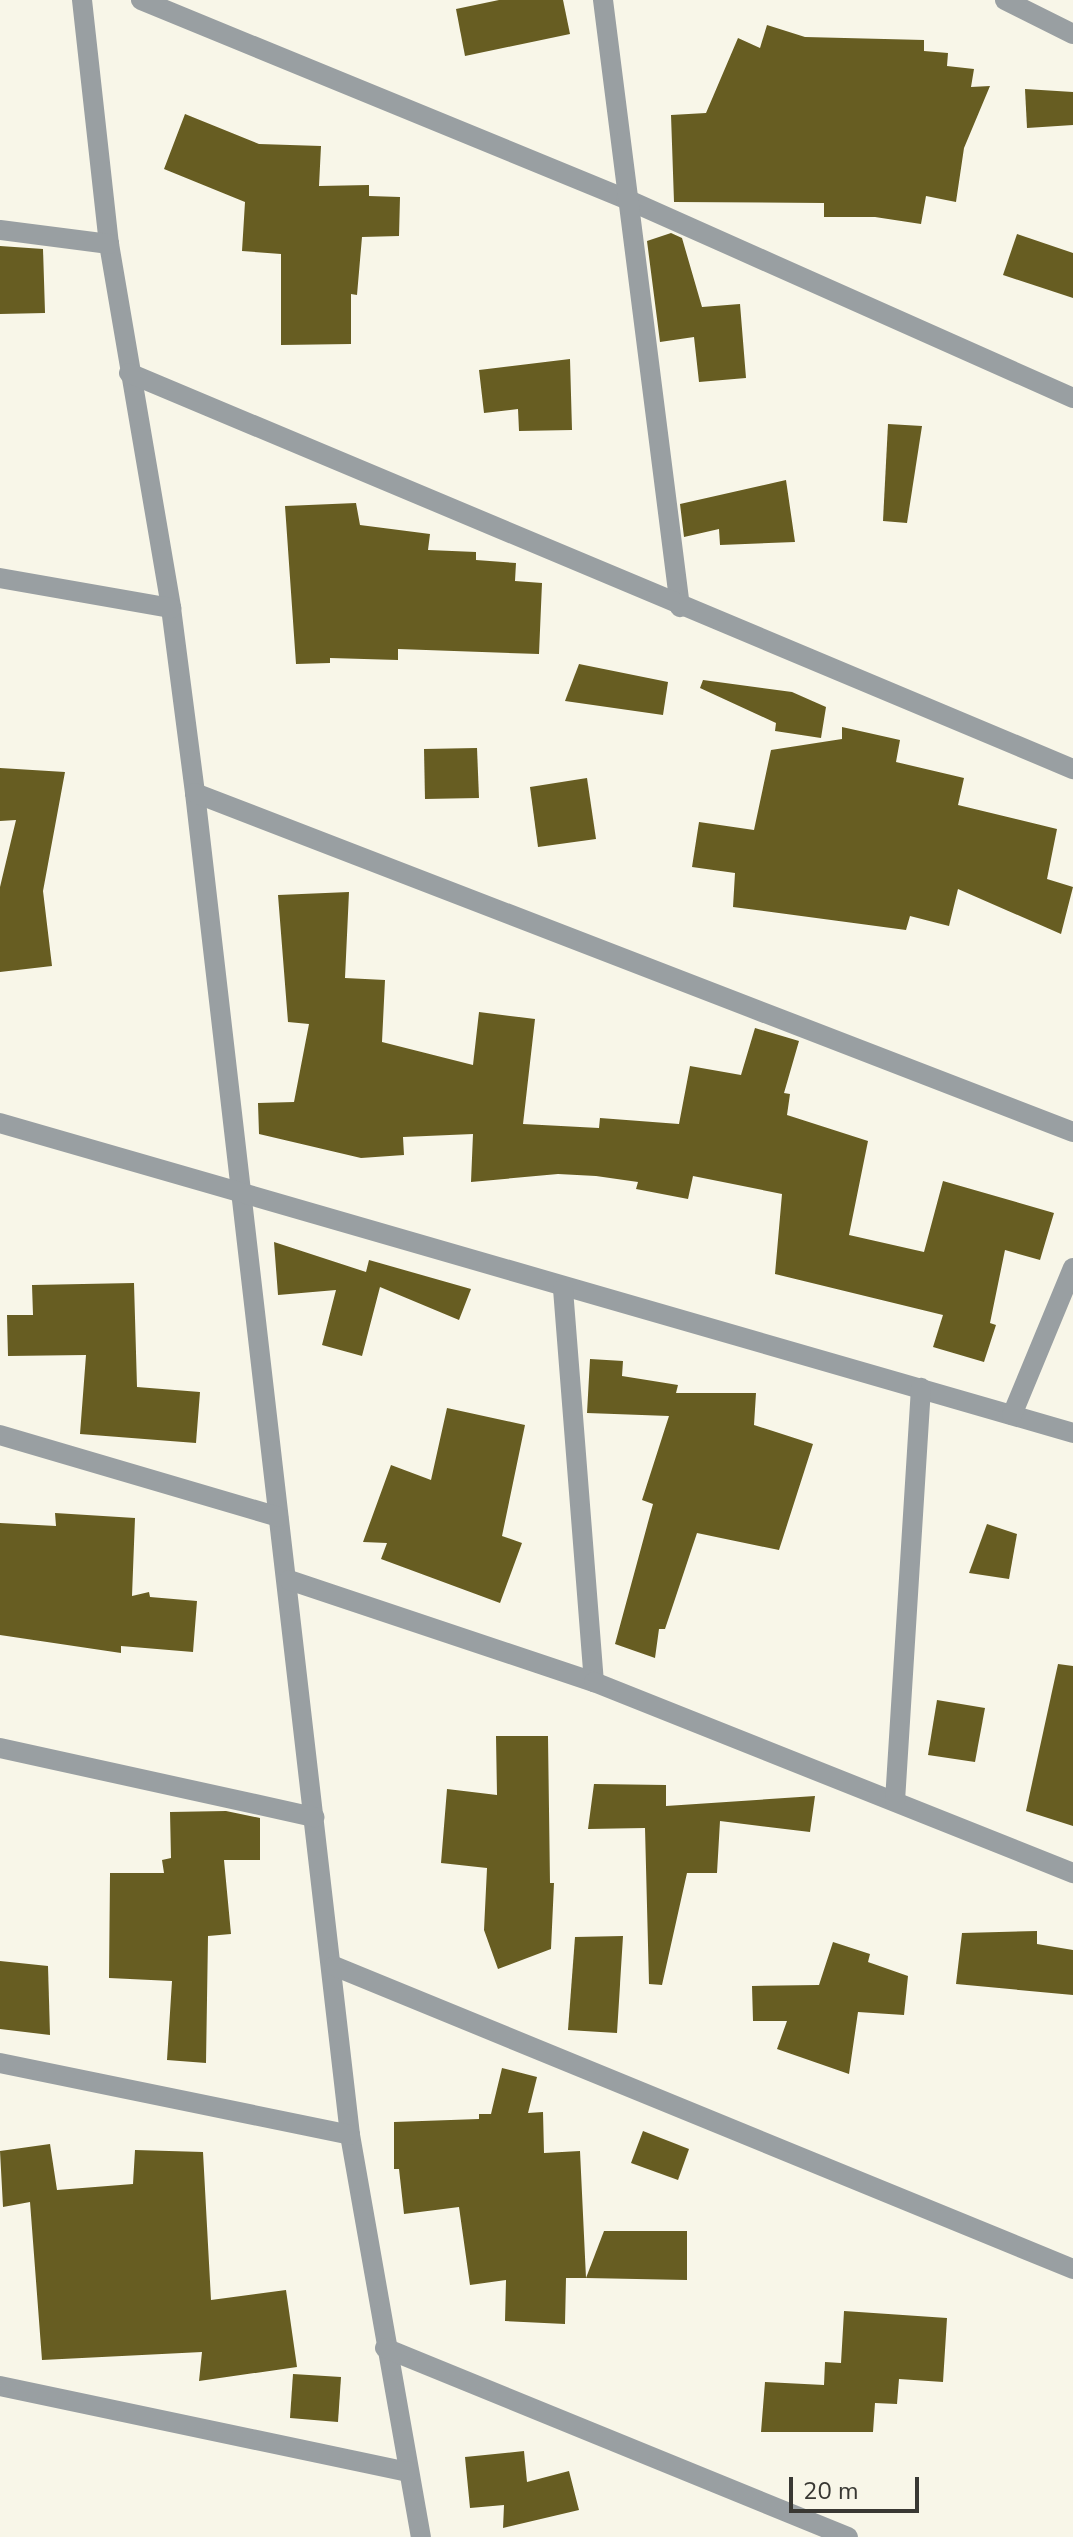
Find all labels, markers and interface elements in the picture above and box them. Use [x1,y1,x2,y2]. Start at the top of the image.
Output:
scale bar [793,2461,923,2511]
text: 20 m [803,2475,859,2507]

